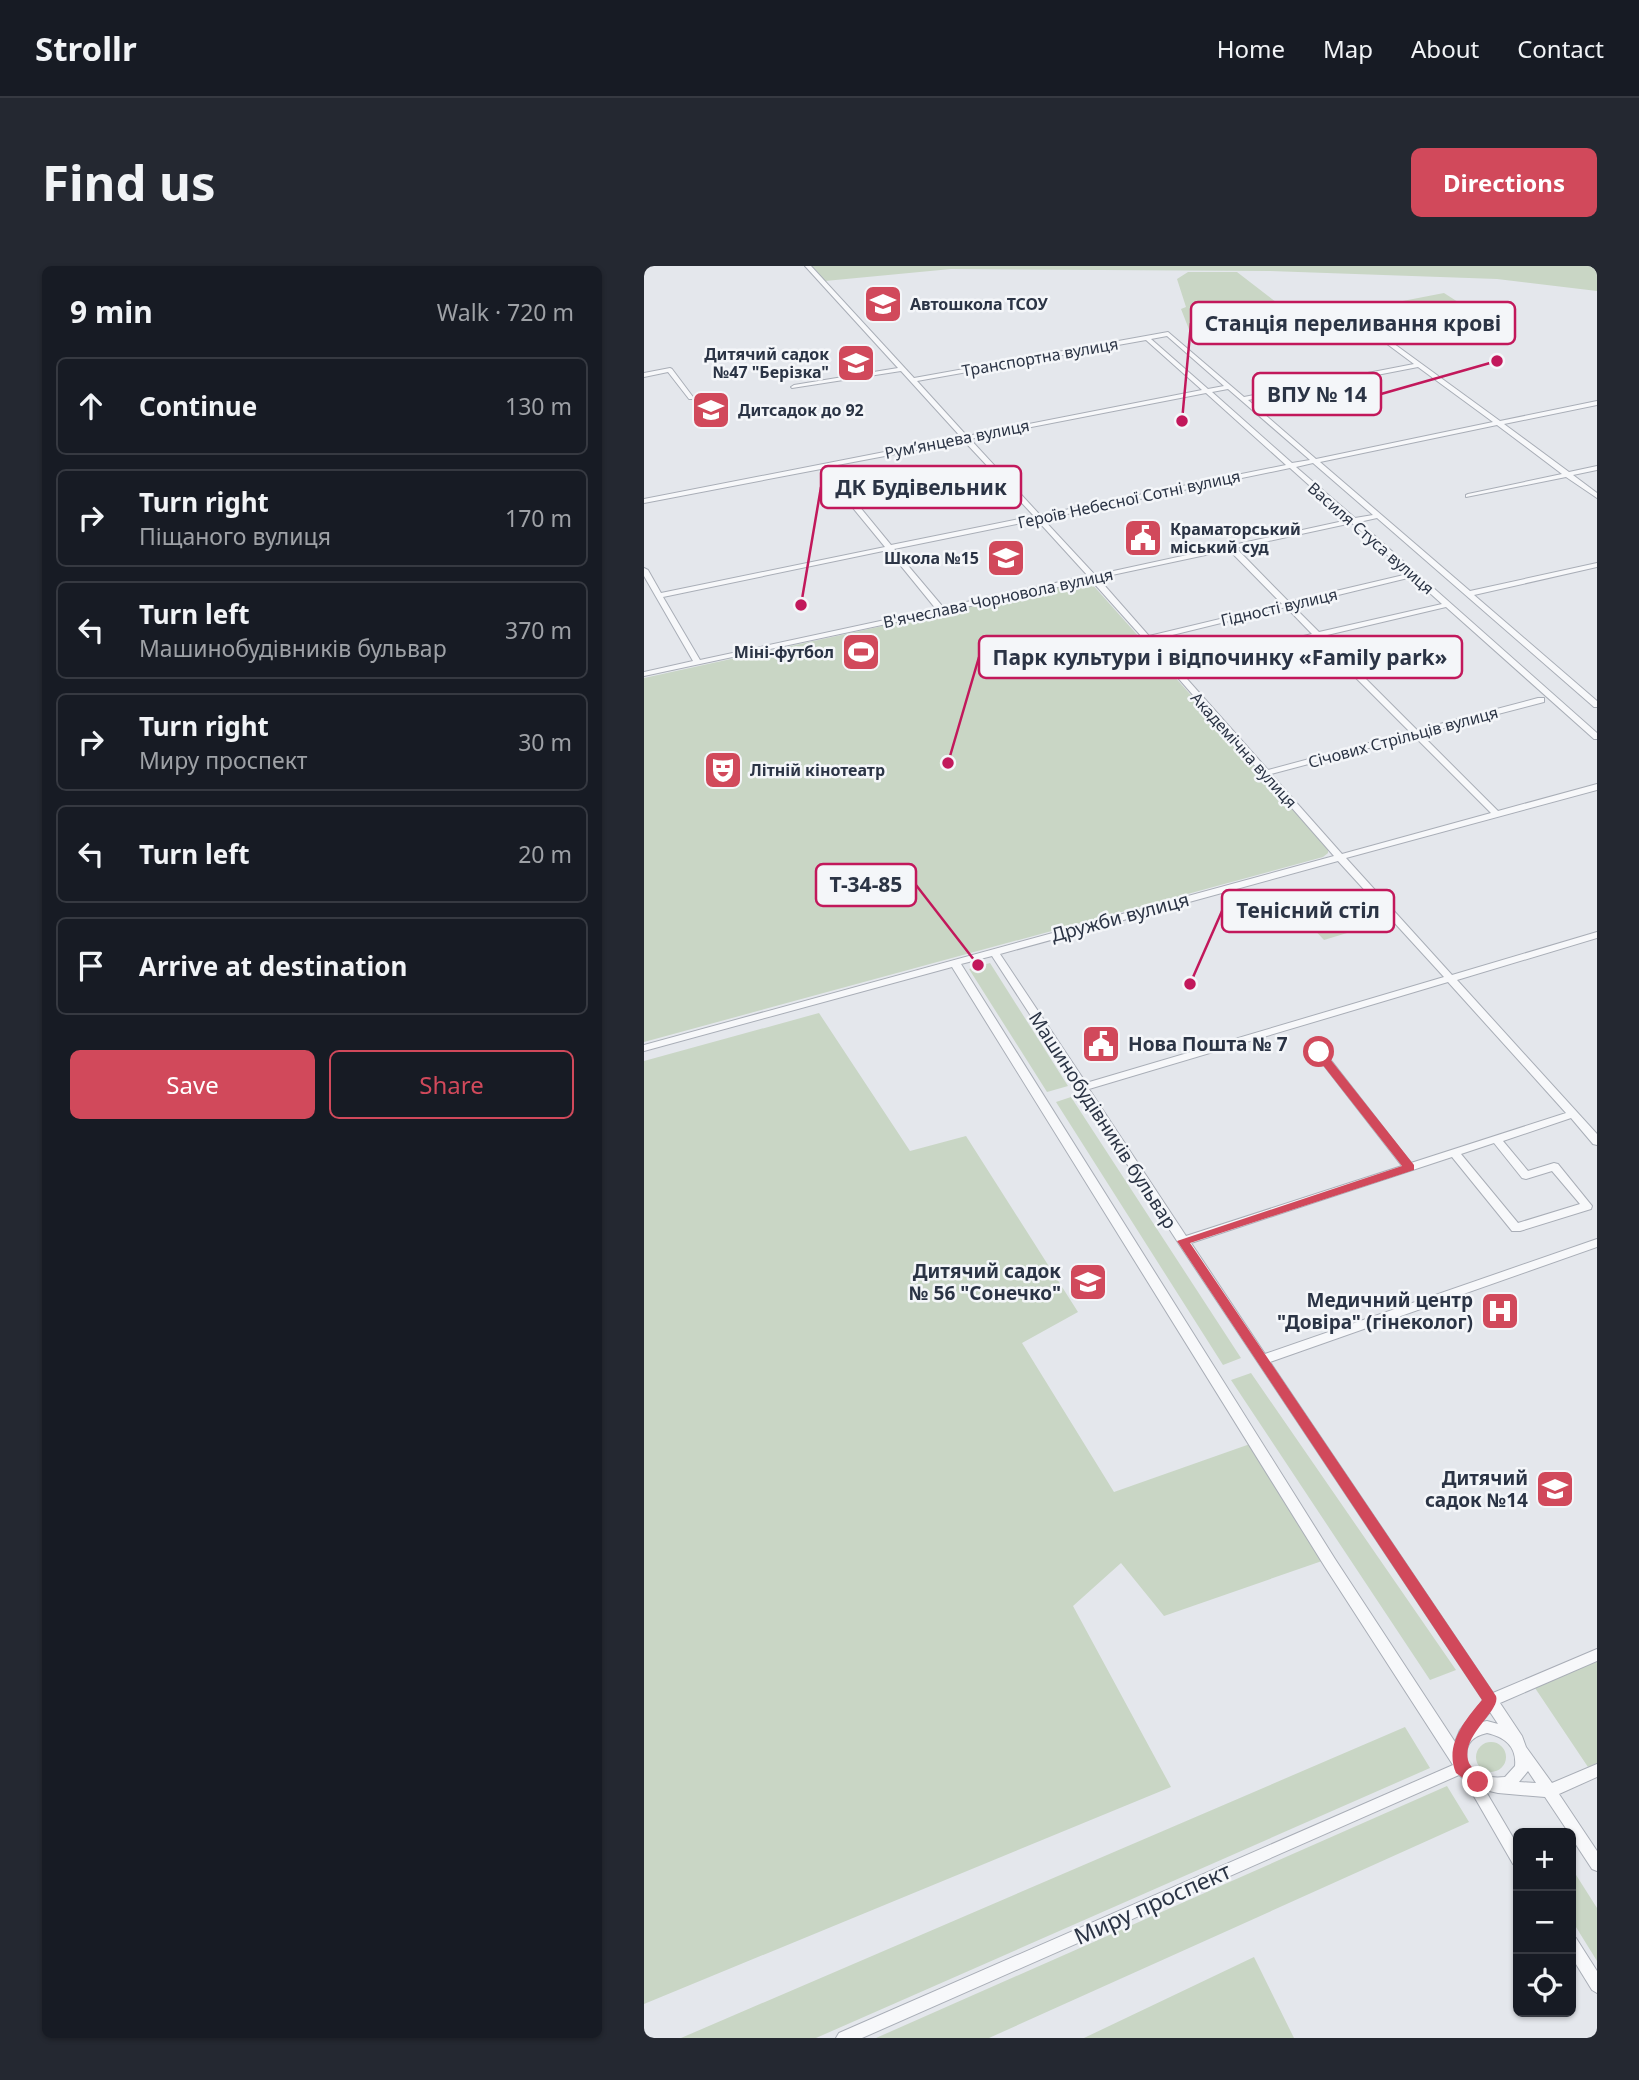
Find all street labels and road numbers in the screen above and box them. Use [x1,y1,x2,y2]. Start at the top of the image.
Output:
street label: Транспортна вулиця [960,332,1120,382]
street label: Рум’янцева вулиця [883,414,1031,464]
street label: Героїв Небесної Сотні вулиця [1016,465,1242,533]
street label: Василя Стуса вулиця [1303,477,1439,599]
street label: В'ячеслава Чорновола вулиця [881,563,1115,633]
street label: Гідності вулиця [1218,583,1340,631]
street label: Академічна вулиця [1186,687,1302,813]
street label: Січових Стрільців вулиця [1306,701,1500,773]
street label: Дружби вулиця [1048,886,1192,948]
street label: Машинобудівників бульвар [1023,1006,1183,1234]
street label: Миру проспект [1068,1854,1236,1952]

